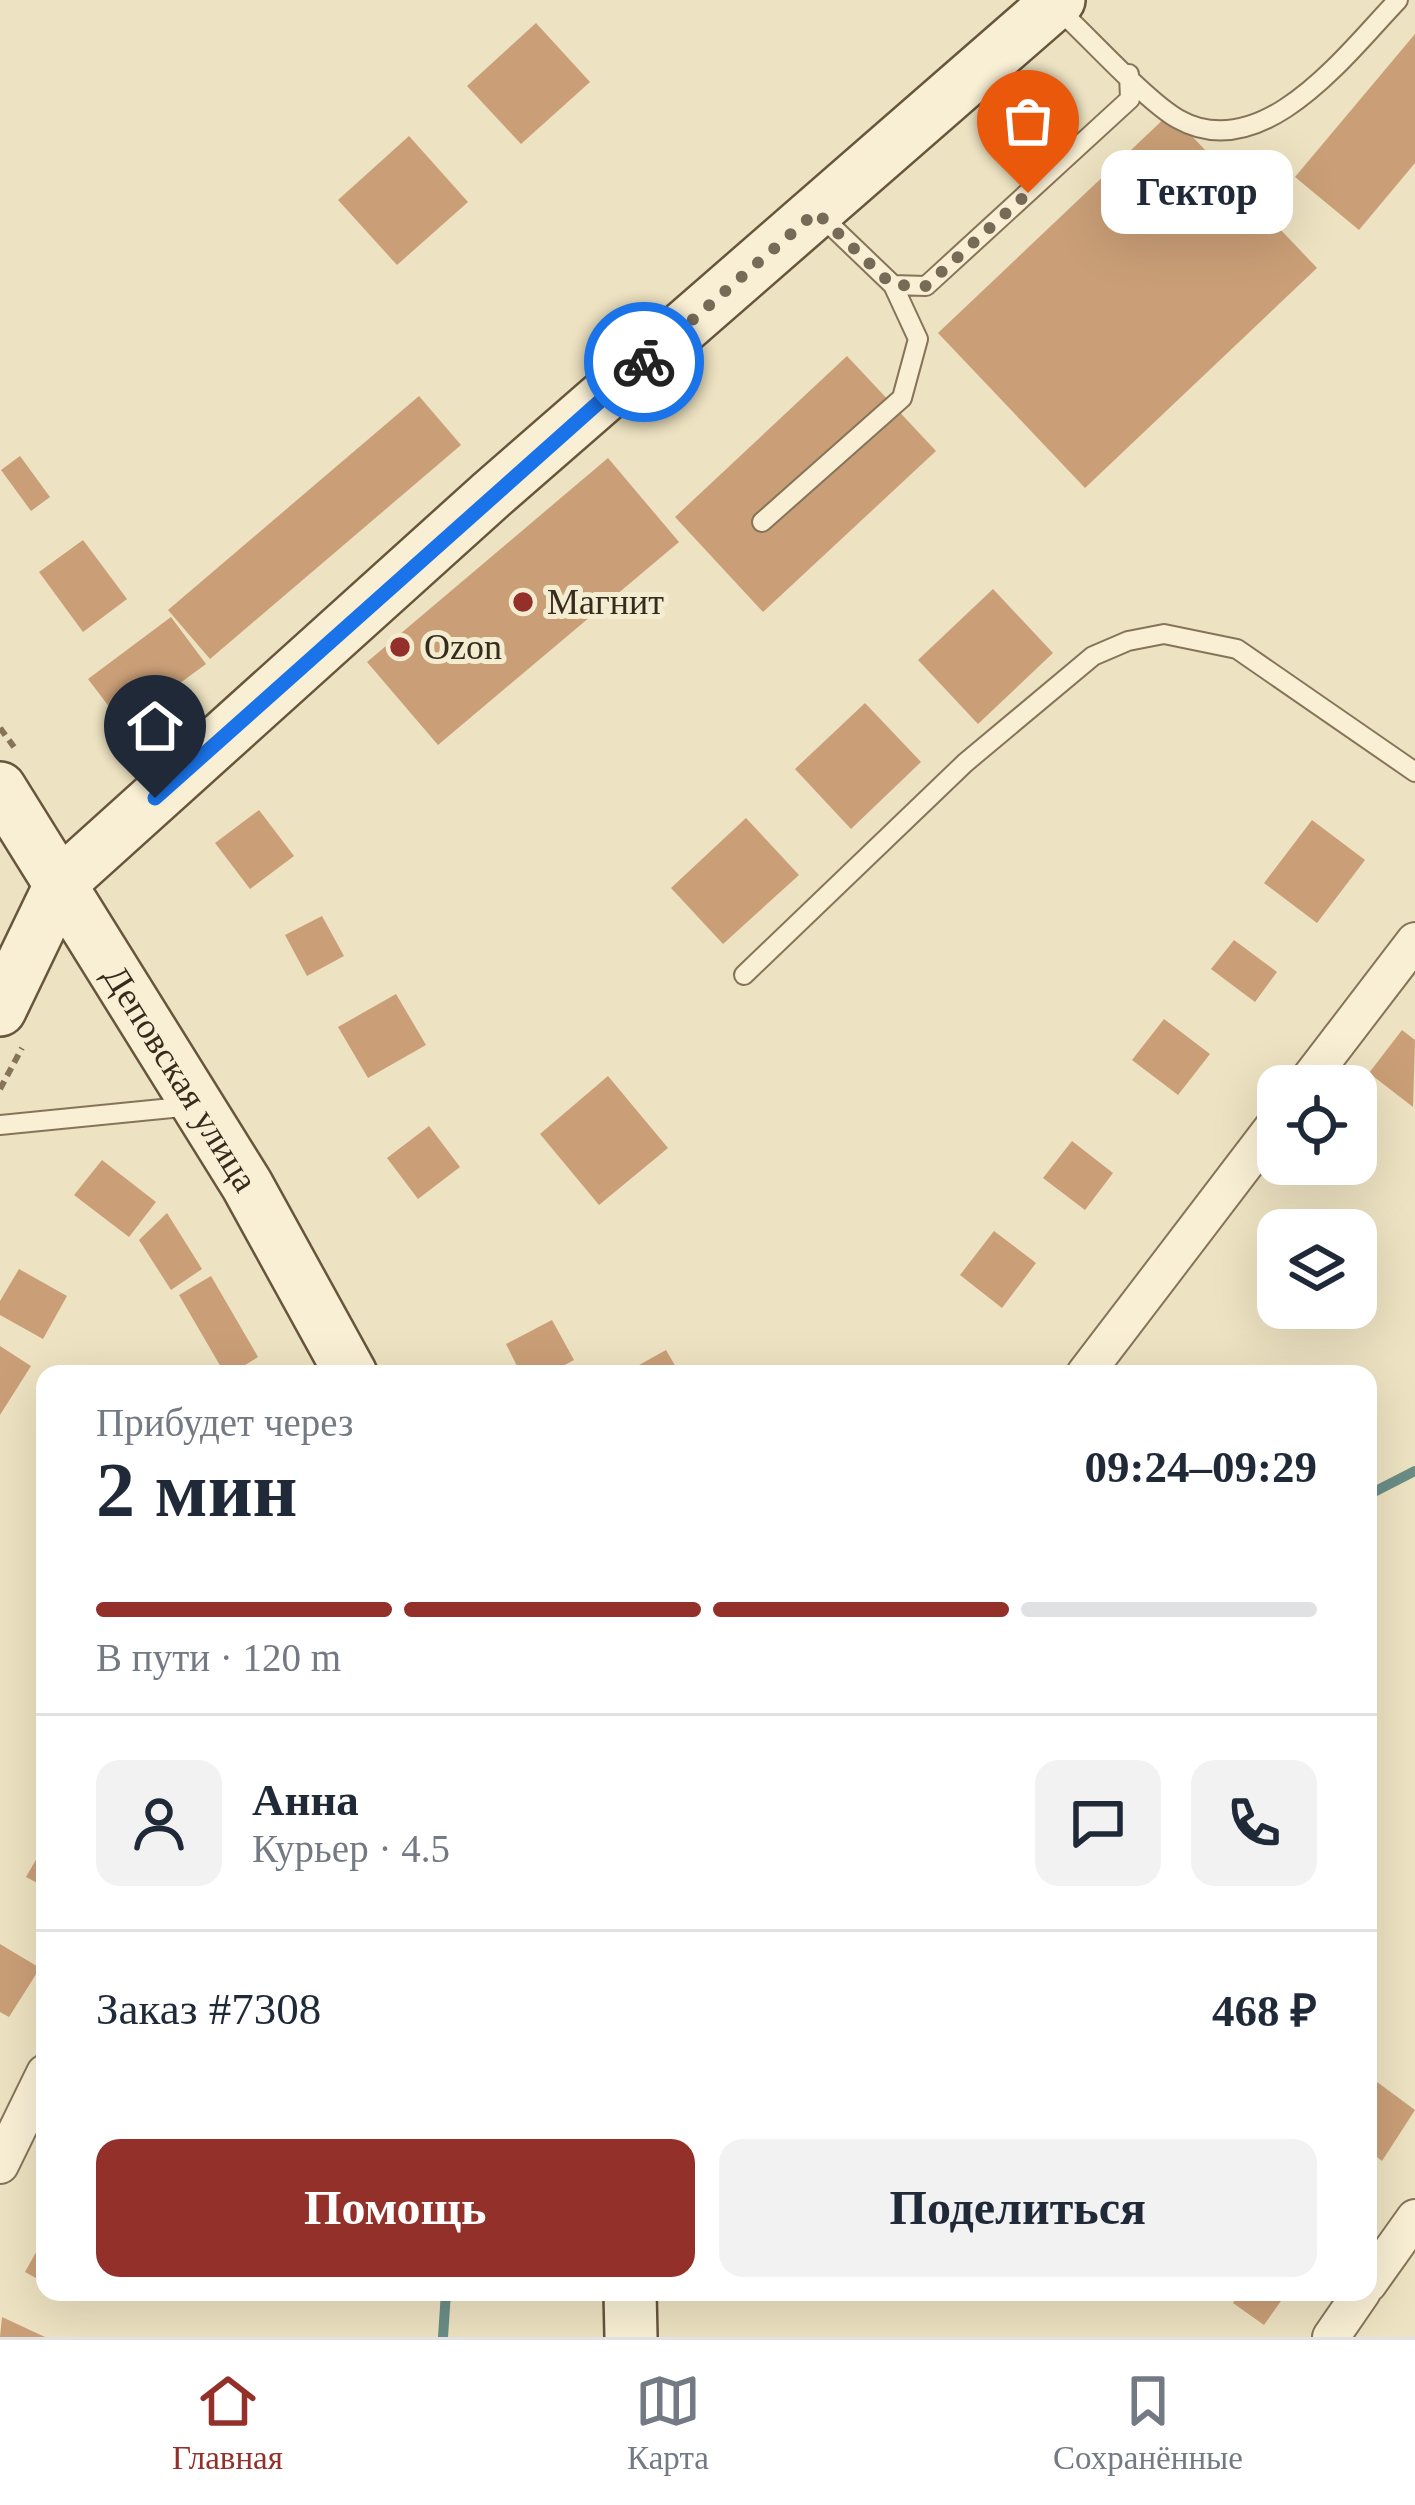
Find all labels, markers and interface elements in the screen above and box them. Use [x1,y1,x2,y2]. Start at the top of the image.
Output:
pin [977,70,1079,193]
icon: bag [995,88,1061,154]
callout: Гектор [1100,151,1292,235]
text: Гектор [1136,170,1258,213]
courier [584,302,704,422]
icon: bike [611,329,677,395]
place label: Магнит [547,582,664,622]
marker: Магнит [510,589,536,615]
place label: Ozon [424,627,502,667]
marker: Ozon [387,634,413,660]
pin [104,675,206,798]
icon: home [122,693,188,759]
street label: Деповская улица [95,958,266,1199]
map controls [1257,1065,1377,1329]
button: locate [1257,1065,1377,1185]
button: layers [1257,1209,1377,1329]
text: Прибудет через [96,1401,354,1444]
text: 09:24–09:29 [1085,1442,1317,1492]
text: 2 мин [96,1446,298,1533]
text: В пути · 120 m [96,1636,341,1679]
button: person [96,1760,222,1886]
button: chat [1035,1760,1161,1886]
button: phone [1191,1760,1317,1886]
text: Анна [252,1775,359,1825]
text: Курьер · 4.5 [252,1827,450,1870]
text: Заказ #7308 [96,1984,321,2034]
text: 468 ₽ [1212,1986,1317,2036]
button: Помощь [96,2139,695,2277]
button: Поделиться [719,2139,1317,2277]
tab: Главная [172,2368,283,2477]
tab: Карта [627,2368,709,2477]
tab: Сохранённые [1053,2368,1243,2477]

